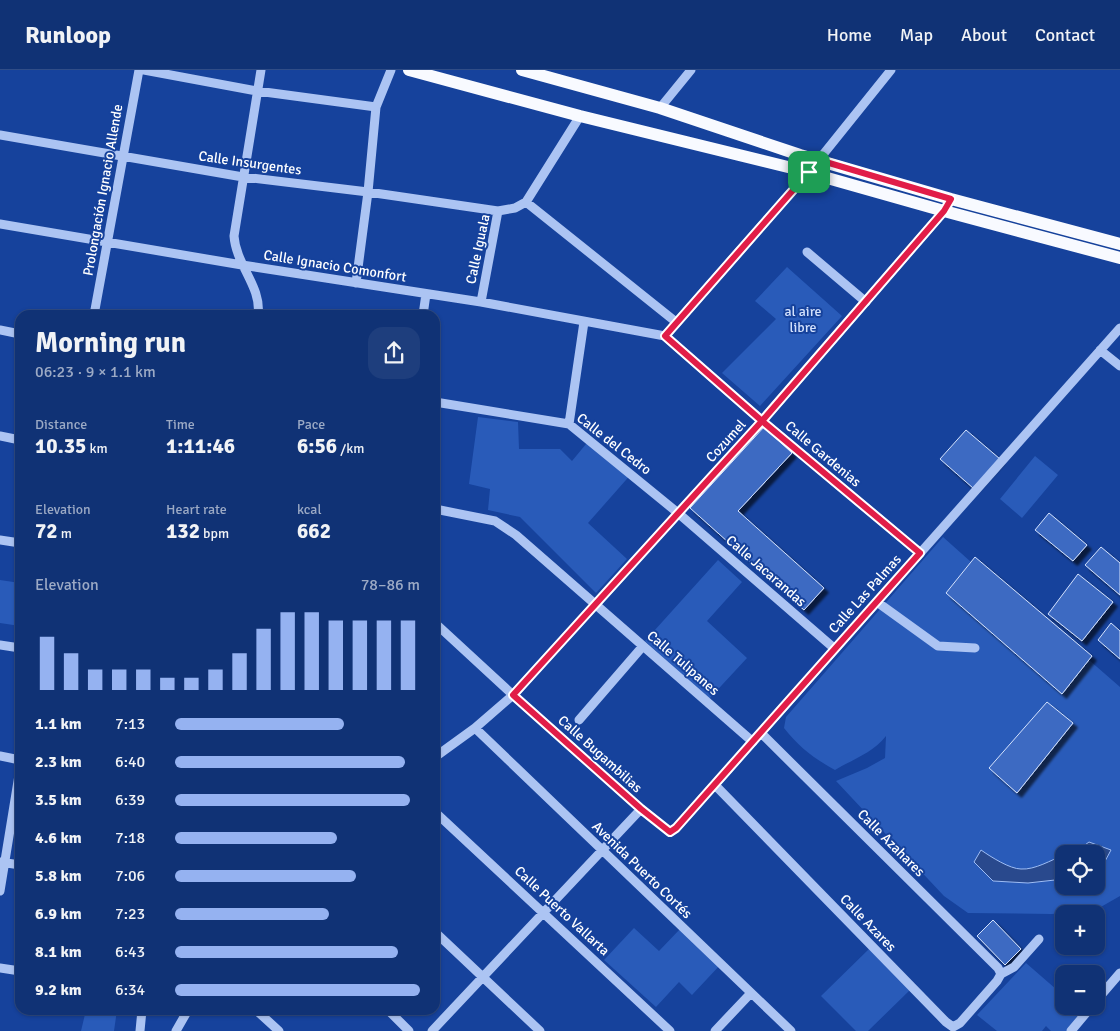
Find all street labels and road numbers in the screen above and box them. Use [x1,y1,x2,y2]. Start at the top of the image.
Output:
street label: Prolongación Ignacio Allende [80,103,126,277]
street label: Calle Insurgentes [197,147,303,179]
street label: Calle Iguala [462,213,494,285]
street label: Calle Ignacio Comonfort [262,246,408,286]
street label: Calle del Cedro [573,410,655,478]
street label: Cozumel [702,416,750,466]
street label: Calle Gardenias [782,417,864,491]
street label: Calle Jacarandas [722,532,810,610]
street label: Calle Las Palmas [825,551,905,637]
street label: Calle Tulipanes [643,627,723,699]
street label: Calle Bugambilias [554,712,646,796]
street label: Calle Azahares [854,806,928,880]
street label: Avenida Puerto Cortés [588,818,696,922]
street label: Calle Puerto Vallarta [511,863,613,959]
street label: Calle Azares [836,891,900,955]

